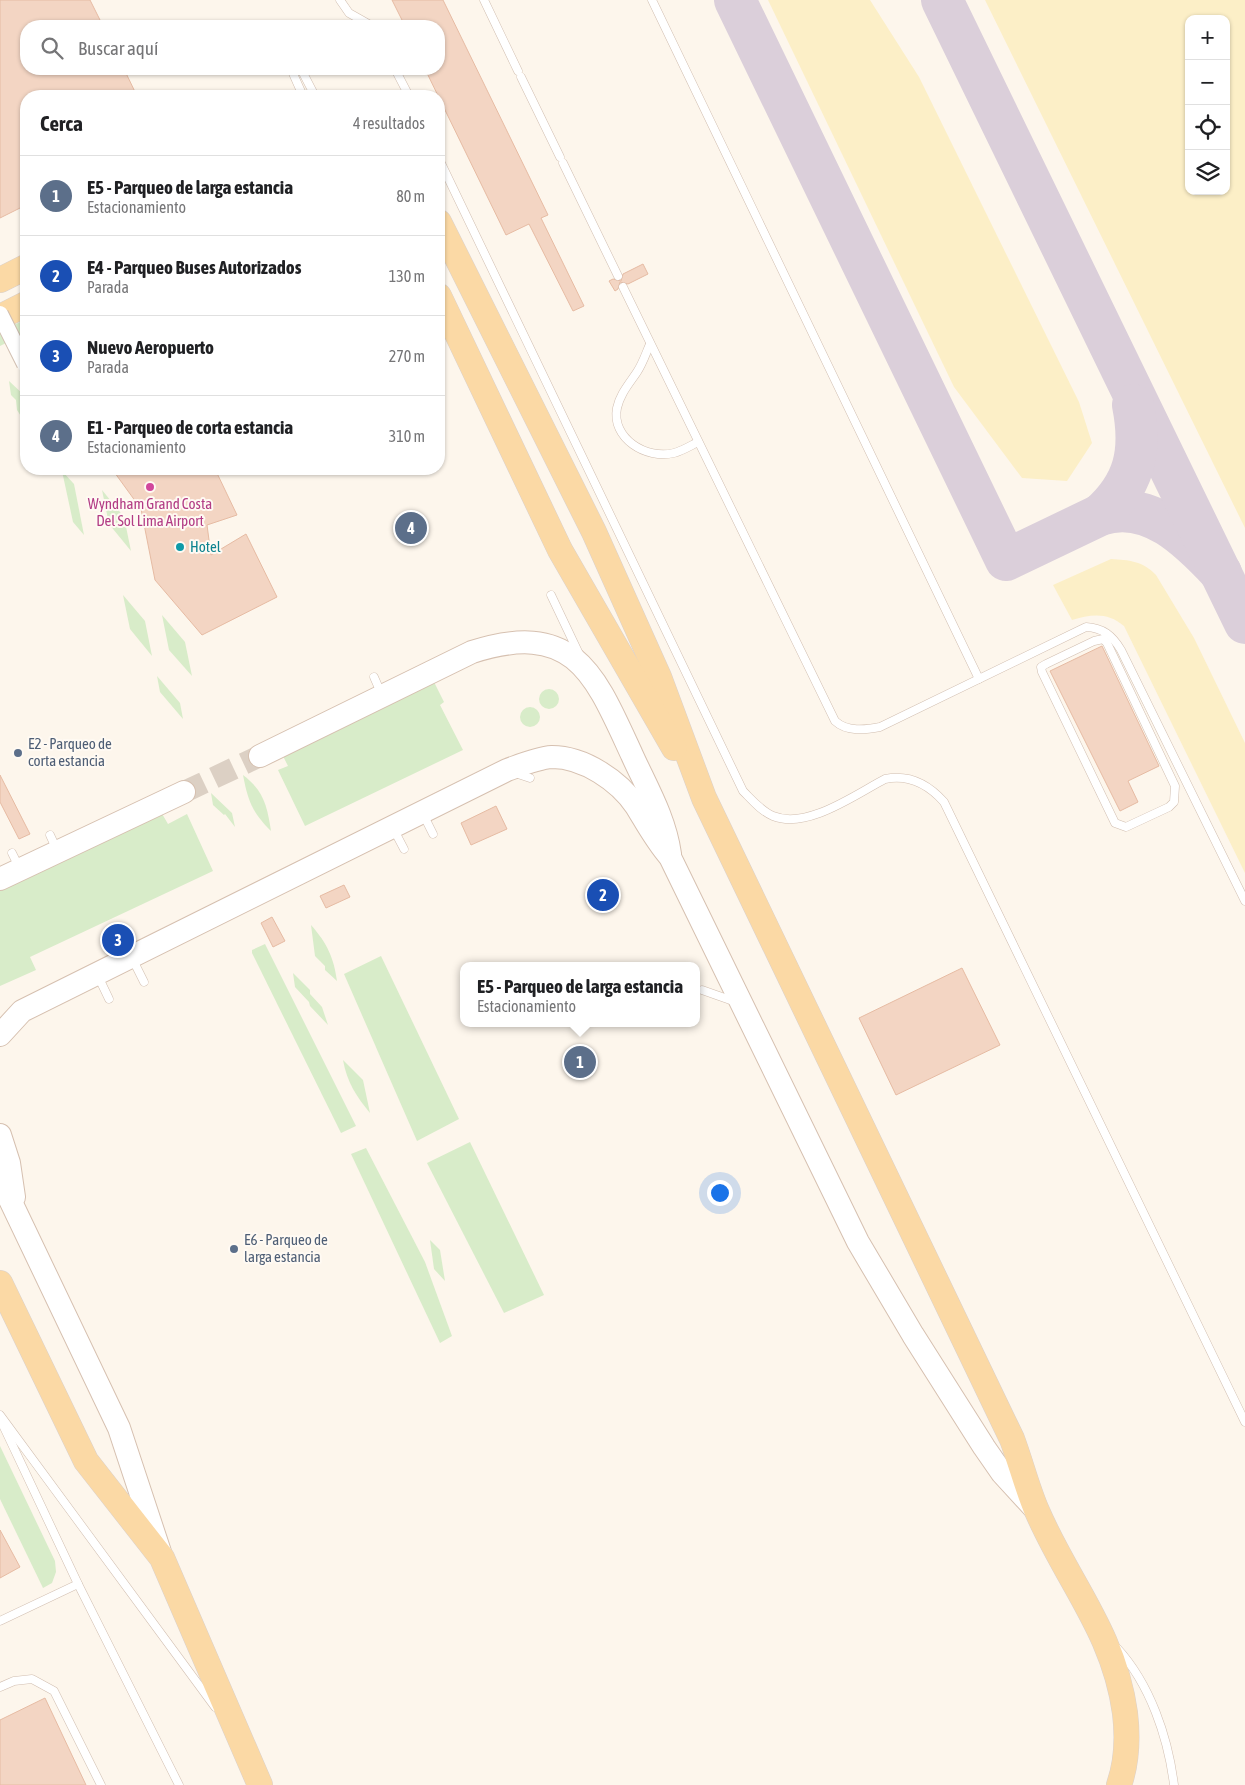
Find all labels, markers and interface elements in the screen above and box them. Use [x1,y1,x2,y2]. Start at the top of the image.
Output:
map controls [1185,15,1230,195]
button: + [1185,15,1230,60]
search box [20,20,445,75]
icon: search [38,34,66,62]
text: Buscar aquí [78,37,158,59]
button: − [1185,60,1230,105]
button: locate [1185,105,1230,150]
text: Cerca [40,111,83,135]
text: 4 resultados [353,114,425,132]
button: layers [1185,150,1230,195]
text: E5 - Parqueo de larga estancia [87,176,293,198]
text: 1 [52,187,60,205]
text: 80 m [396,187,425,205]
text: Estacionamiento [87,198,186,216]
text: E4 - Parqueo Buses Autorizados [87,256,301,278]
text: 2 [52,267,60,285]
text: 130 m [389,267,425,285]
text: Parada [87,278,129,296]
text: Nuevo Aeropuerto [87,336,214,358]
text: 3 [52,347,60,365]
text: 270 m [389,347,425,365]
text: Parada [87,358,129,376]
text: E1 - Parqueo de corta estancia [87,416,293,438]
text: 4 [52,427,60,445]
text: 310 m [389,427,425,445]
text: Estacionamiento [87,438,186,456]
marker: Wyndham Grand Costa Del Sol Lima Airport [144,481,156,493]
place label: Wyndham Grand Costa Del Sol Lima Airport [88,495,212,529]
pin: 4 [395,509,427,547]
place label: Hotel [190,538,221,555]
marker: Hotel [174,541,186,553]
place label: E2 - Parqueo de corta estancia [28,735,112,769]
marker: E2 - Parqueo de corta estancia [12,747,24,759]
pin: 2 [587,876,619,914]
pin: 3 [102,921,134,959]
popup [460,962,700,1027]
text: E5 - Parqueo de larga estancia [477,975,683,997]
text: Estacionamiento [477,997,576,1015]
pin: 1 [564,1043,596,1081]
your location [707,1180,733,1206]
place label: E6 - Parqueo de larga estancia [244,1231,328,1265]
marker: E6 - Parqueo de larga estancia [228,1243,240,1255]

